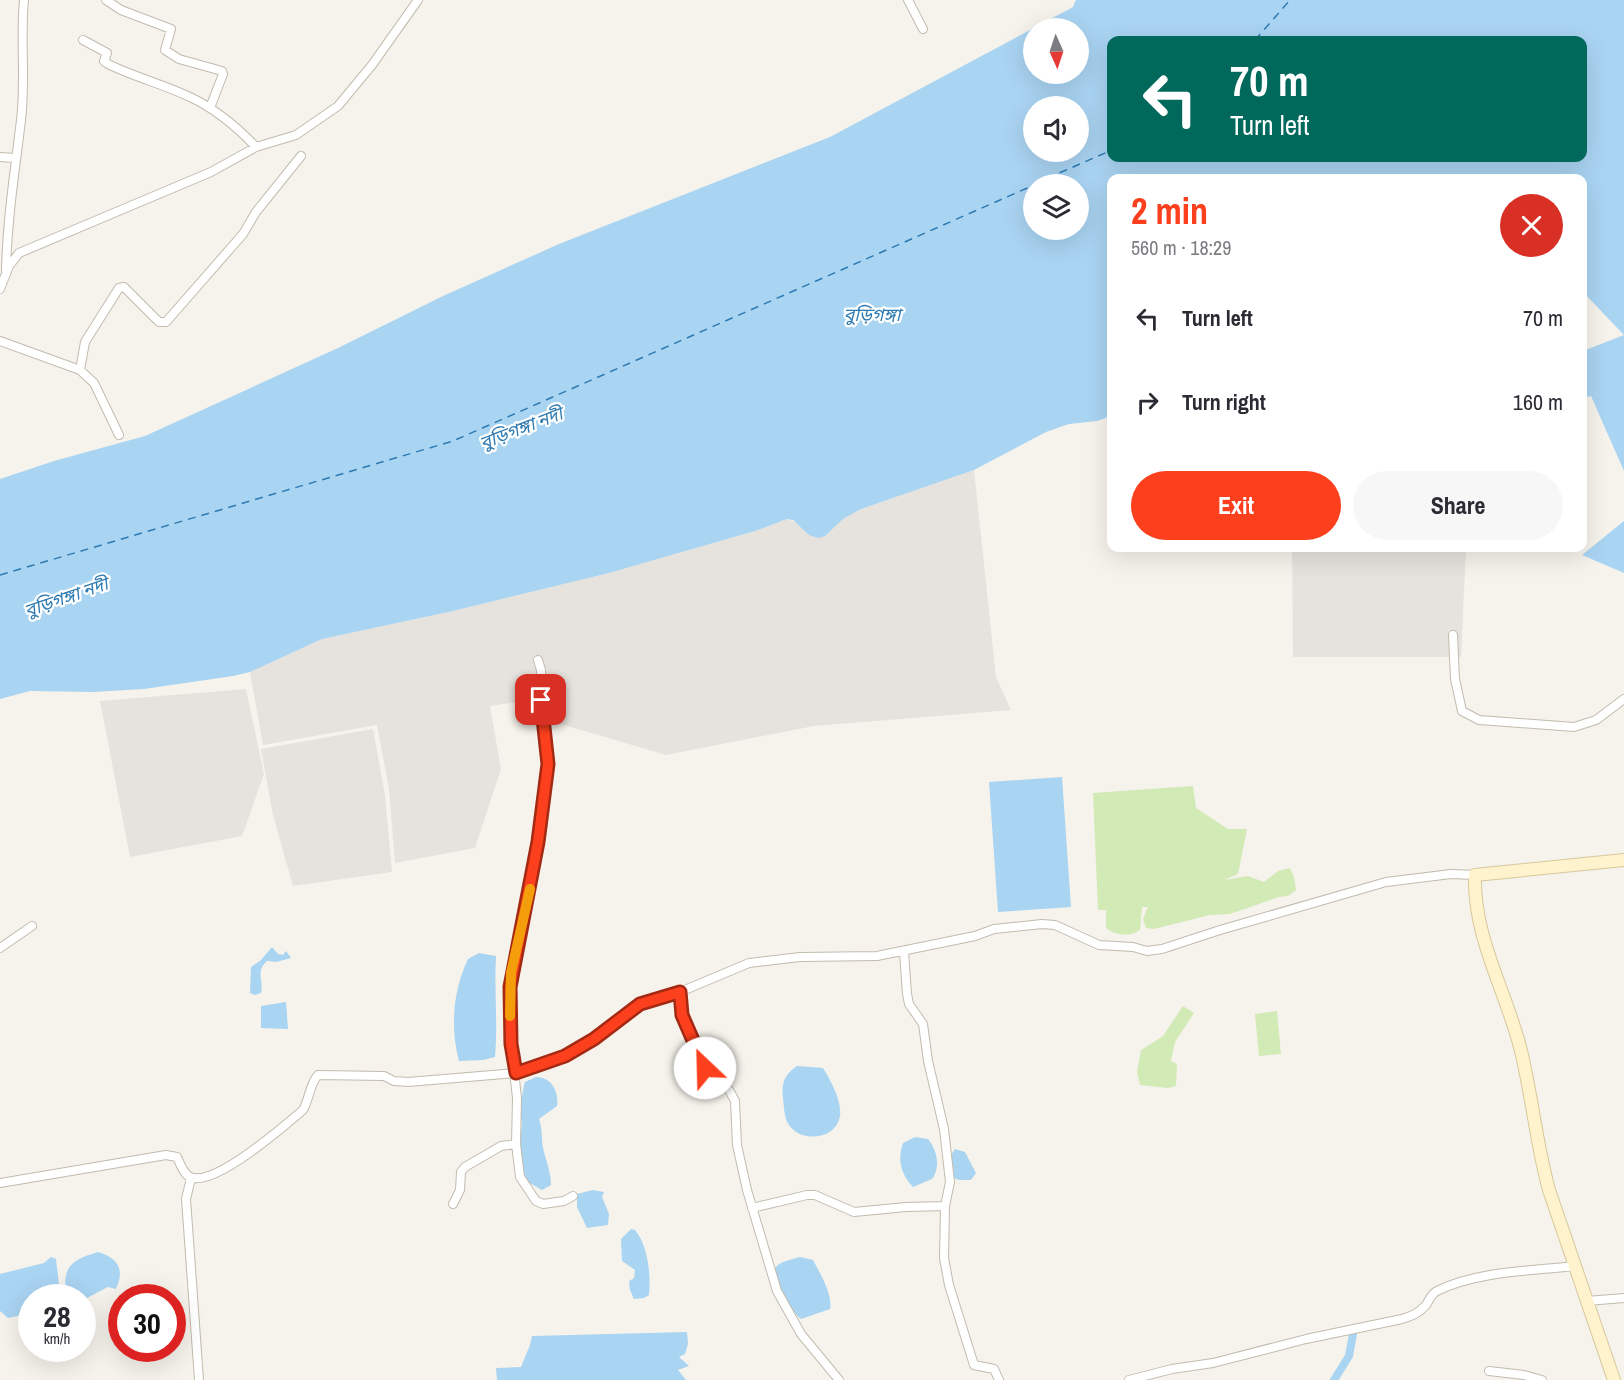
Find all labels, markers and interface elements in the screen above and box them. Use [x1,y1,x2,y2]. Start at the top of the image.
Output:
north arrow [1023,18,1089,84]
map controls [1023,18,1089,240]
text: 70 m [1230,53,1309,109]
icon: left [1131,60,1209,138]
button: sound [1023,96,1089,162]
text: Turn left [1230,107,1309,143]
button: layers [1023,174,1089,240]
text: 2 min [1131,187,1208,235]
button: close [1500,194,1563,257]
text: 560 m · 18:29 [1131,234,1231,261]
water label: বুড়িগঙ্গা [843,302,904,327]
icon: left [1131,302,1164,335]
text: Turn left [1182,303,1253,333]
text: 70 m [1523,303,1563,333]
icon: right [1131,386,1164,419]
text: Turn right [1182,387,1266,417]
text: 160 m [1513,387,1563,417]
water label: বুড়িগঙ্গা নদী [476,400,569,455]
button: Exit [1131,471,1341,540]
button: Share [1353,471,1563,540]
water label: বুড়িগঙ্গা নদী [21,570,114,623]
pin [515,674,566,725]
icon: arrive [524,683,557,716]
position arrow [673,1036,737,1100]
speed limit sign: 30 [108,1284,186,1362]
text: 28 [43,1296,71,1336]
text: km/h [44,1328,70,1349]

